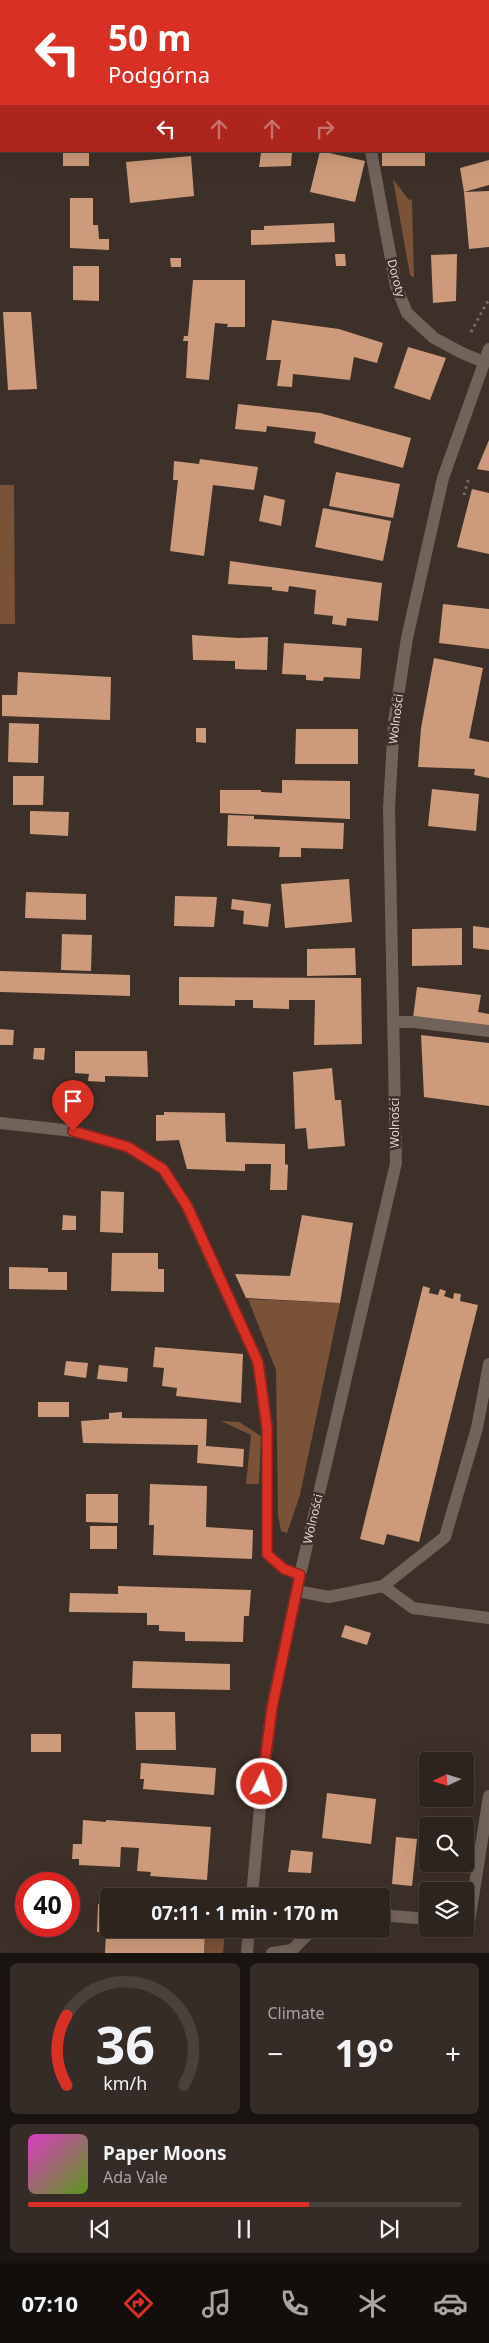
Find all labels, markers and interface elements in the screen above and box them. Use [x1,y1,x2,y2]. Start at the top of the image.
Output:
text: 50 m [108,14,191,61]
icon: left [25,20,90,85]
text: Podgórna [108,59,210,89]
icon: left [152,115,180,143]
icon: ahead [205,115,233,143]
icon: ahead [258,115,286,143]
icon: right [311,115,339,143]
street label: Doroty [383,257,410,299]
street label: Wolności [384,693,407,745]
pin [52,1080,94,1131]
icon: arrive [59,1087,87,1115]
street label: Wolności [386,1098,403,1148]
street label: Wolności [299,1492,326,1545]
north arrow [419,1752,474,1808]
map controls [419,1752,474,1937]
position arrow [235,1757,287,1809]
button: search [419,1817,474,1872]
speed limit sign: 40 [15,1872,80,1937]
button: layers [419,1882,474,1937]
text: 07:11 · 1 min · 170 m [151,1900,339,1926]
text: Climate [268,2002,325,2024]
text: 36 [95,2008,155,2079]
text: 19° [334,2026,394,2078]
text: − [268,2034,284,2072]
text: + [445,2034,461,2072]
text: km/h [103,2071,147,2095]
text: Paper Moons [103,2140,227,2166]
text: Ada Vale [103,2166,168,2188]
icon: previous [86,2215,114,2243]
icon: pause [230,2215,258,2243]
icon: next [375,2215,403,2243]
icon: directions [121,2286,156,2321]
icon: music [199,2286,234,2321]
icon: phone [277,2286,312,2321]
icon: climate [355,2286,390,2321]
icon: car [433,2286,468,2321]
text: 07:10 [21,2288,78,2318]

